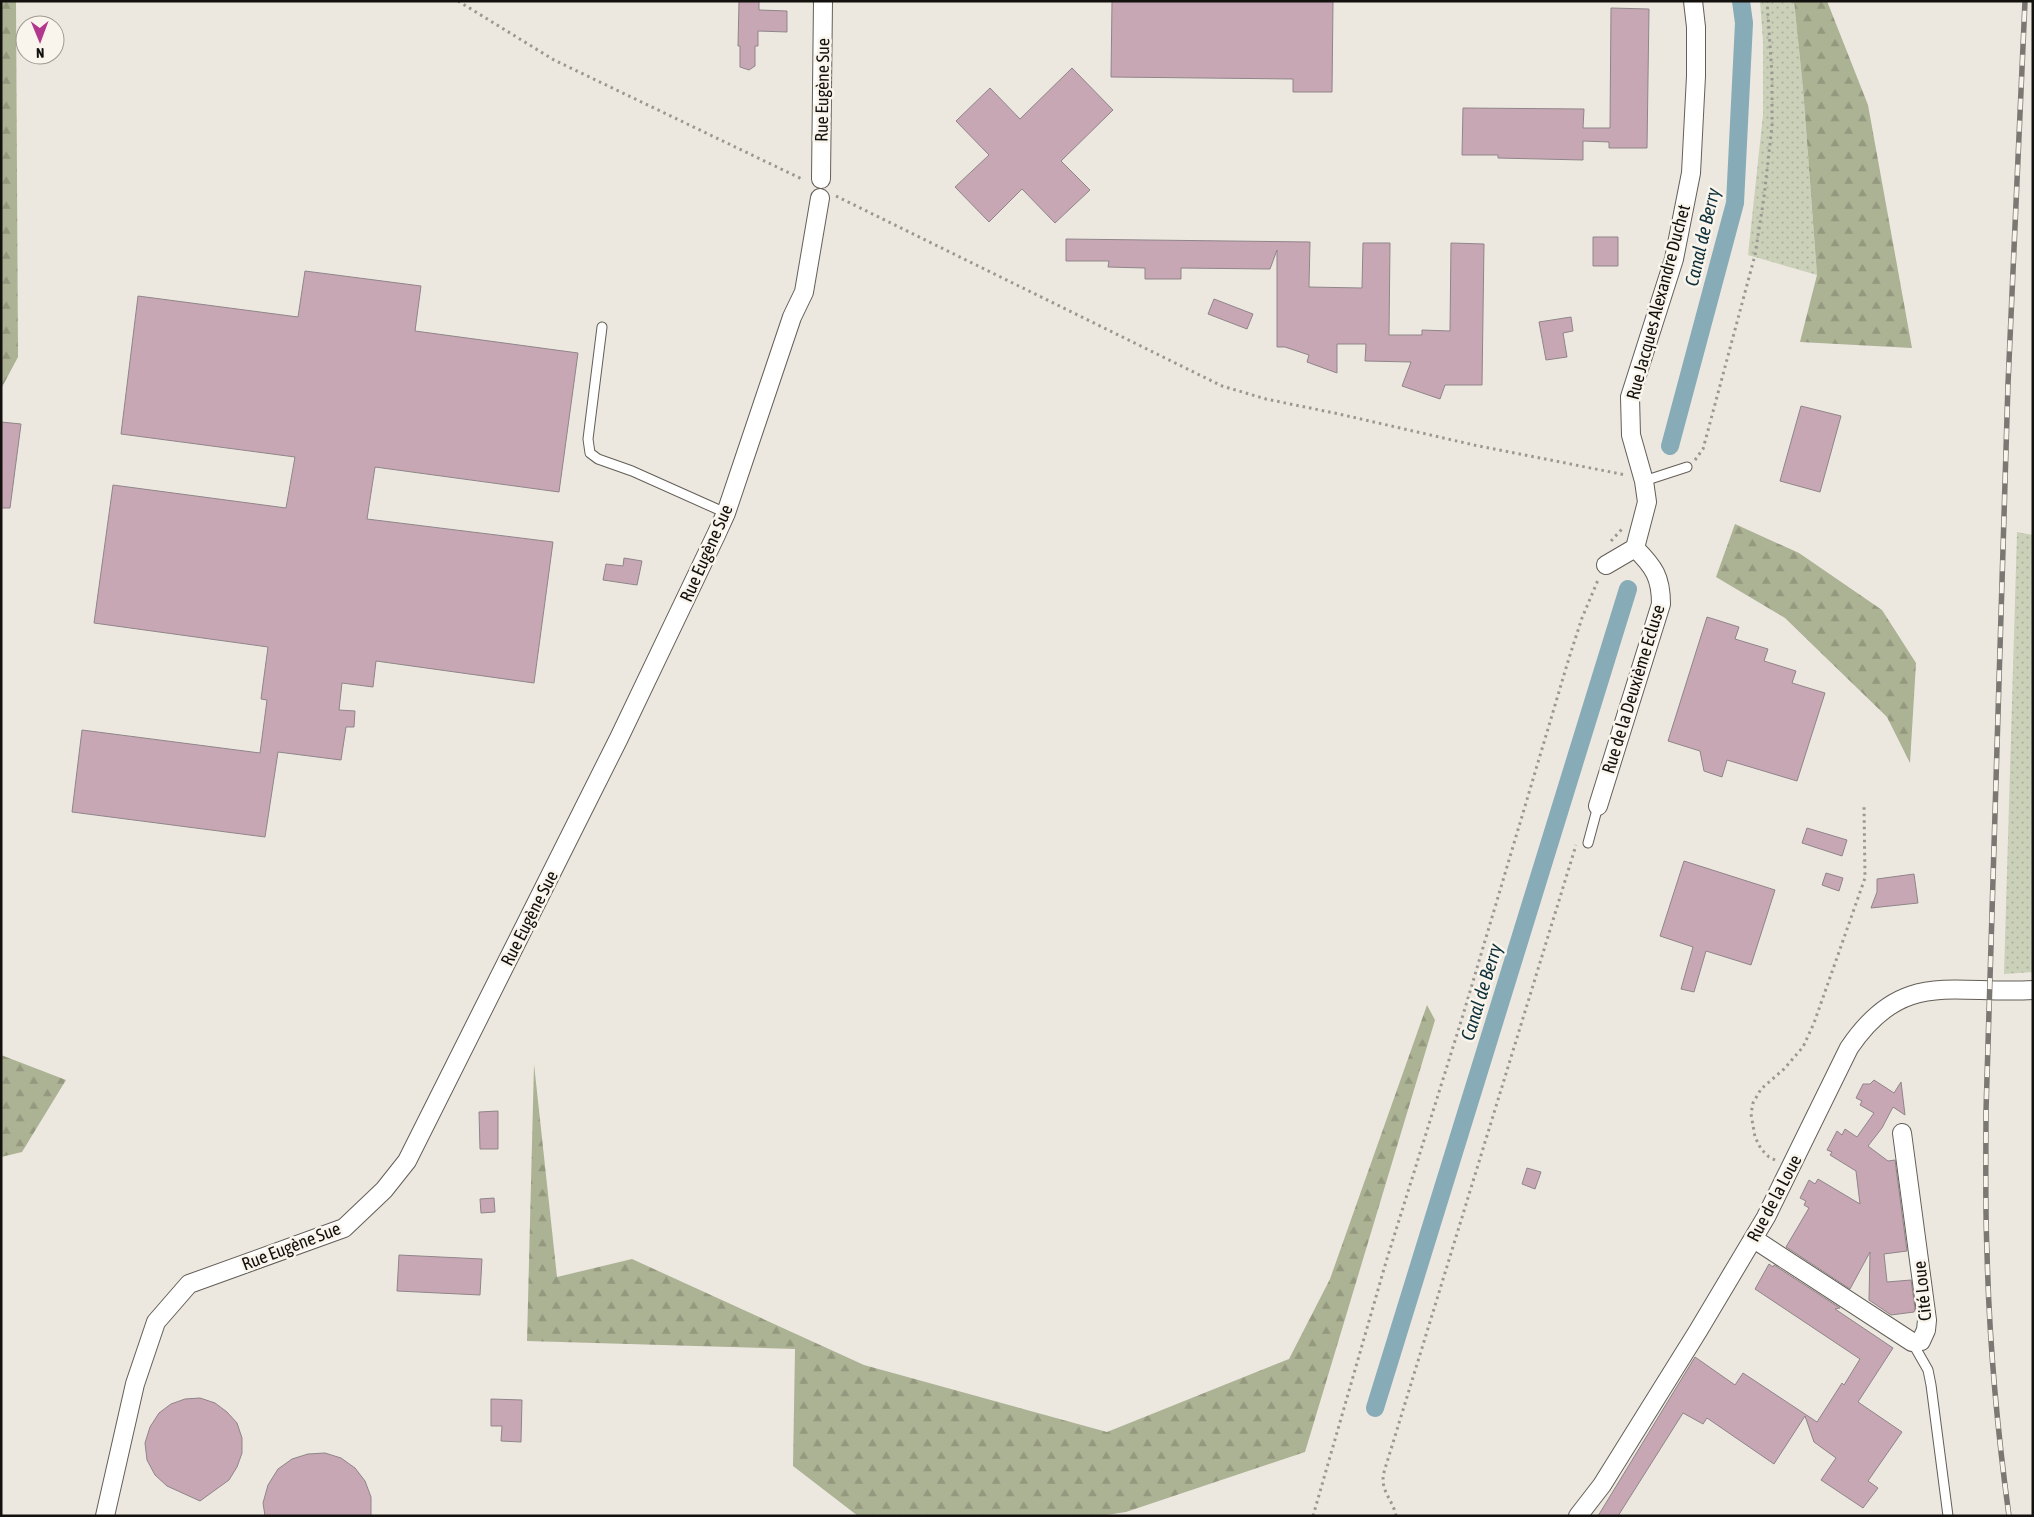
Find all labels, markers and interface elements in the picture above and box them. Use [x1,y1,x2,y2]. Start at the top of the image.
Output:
north arrow [15,15,65,65]
street label: Rue Eugène Sue [811,38,833,142]
text: N [36,45,44,61]
water label: Canal de Berry [1680,186,1724,288]
street label: Rue Jacques Alexandre Duchet [1622,202,1694,402]
street label: Rue Eugène Sue [675,501,737,605]
street label: Rue de la Deuxième Ecluse [1597,602,1669,776]
street label: Rue Eugène Sue [496,867,562,969]
water label: Canal de Berry [1456,941,1506,1043]
street label: Rue de la Loue [1742,1151,1806,1245]
street label: Rue Eugène Sue [239,1218,343,1274]
street label: Cité Loue [1908,1260,1936,1322]

